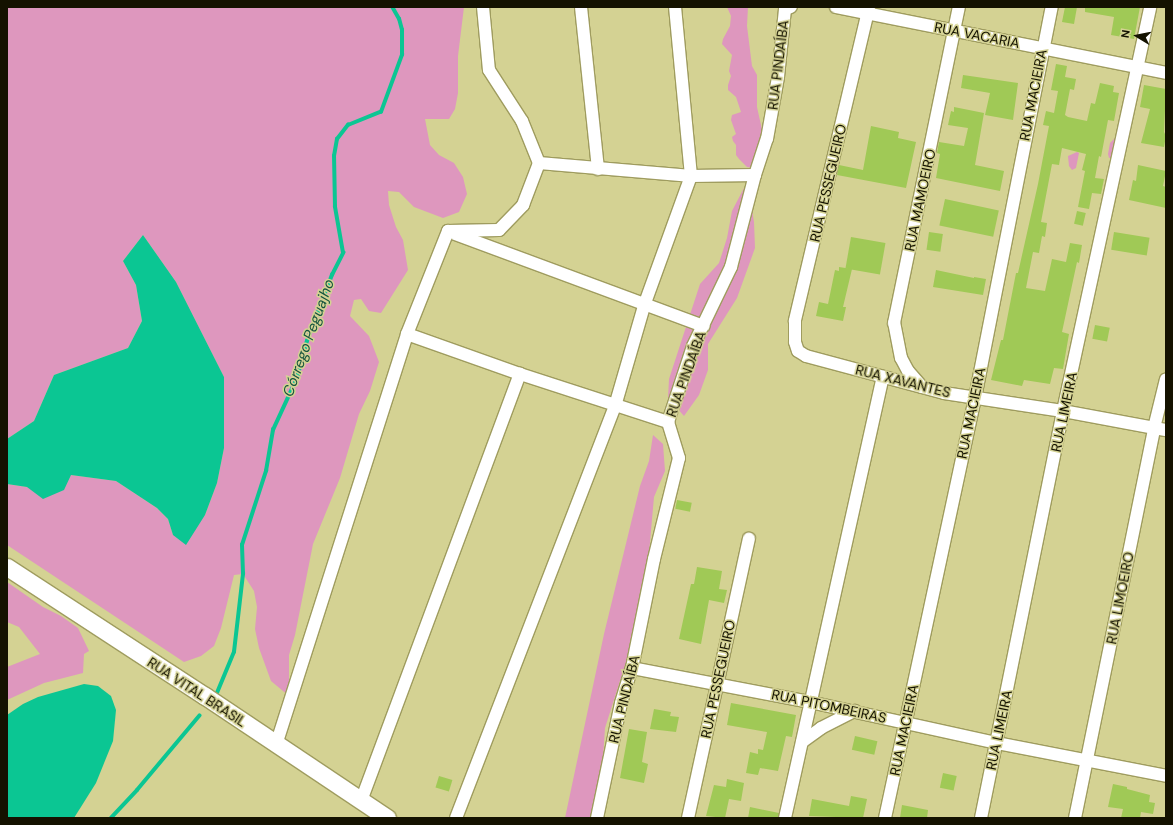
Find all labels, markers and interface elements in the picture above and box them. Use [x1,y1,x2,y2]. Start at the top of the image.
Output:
north arrow [1117,16,1157,56]
street label: RUA VACARIA [933,18,1021,52]
street label: RUA PINDAÍBA [764,19,792,111]
text: N [1118,29,1133,39]
street label: RUA MACIEIRA [1016,48,1050,142]
street label: RUA PESSEGUEIRO [806,122,850,244]
street label: RUA MAMOEIRO [901,147,939,253]
water label: Córrego Peguajho [279,277,339,399]
street label: RUA PINDAÍBA [663,329,709,419]
street label: RUA XAVANTES [854,361,952,401]
street label: RUA MACIEIRA [953,366,989,460]
street label: RUA LIMEIRA [1047,370,1081,454]
street label: RUA LIMOEIRO [1103,550,1137,646]
street label: RUA PESSEGUEIRO [697,618,739,740]
street label: RUA PINDAÍBA [605,653,643,745]
street label: RUA VITAL BRASIL [144,654,250,730]
street label: RUA MACIEIRA [886,683,922,777]
street label: RUA PITOMBEIRAS [770,686,888,726]
street label: RUA LIMEIRA [982,688,1016,772]

